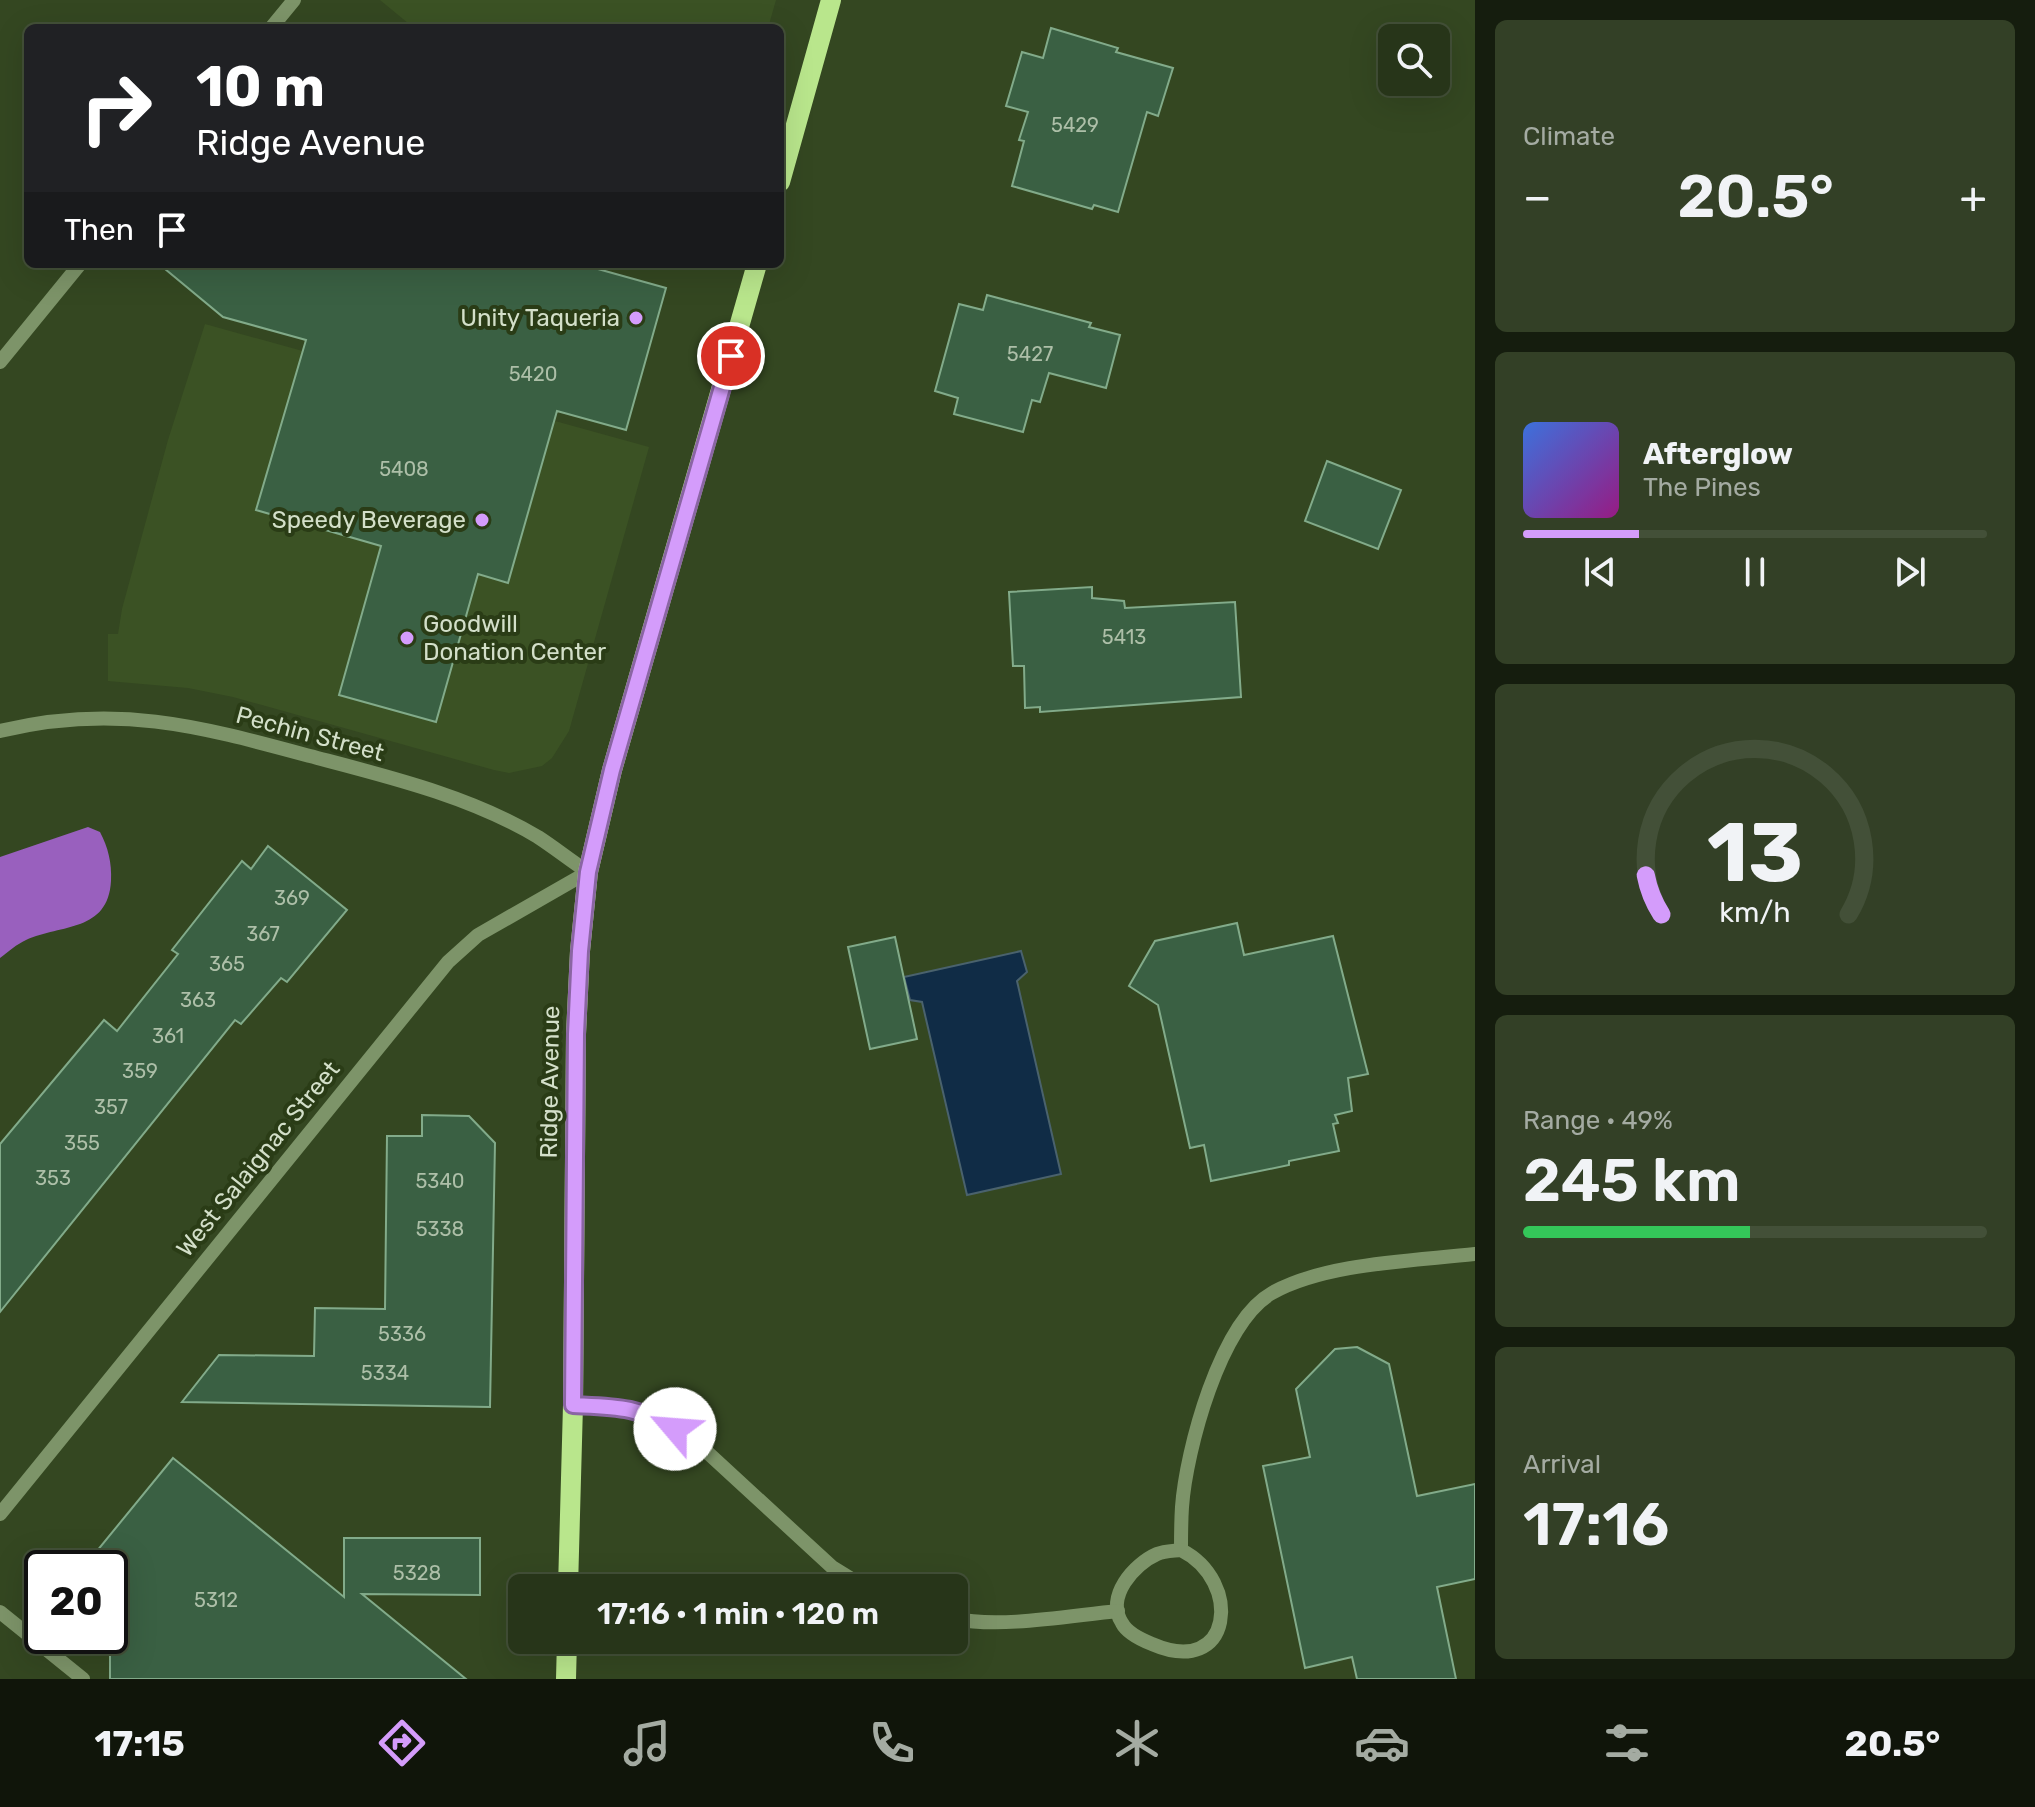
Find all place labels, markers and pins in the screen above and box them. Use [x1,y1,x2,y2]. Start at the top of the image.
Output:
place label: Unity Taqueria [460,304,620,332]
marker: Unity Taqueria [627,309,645,327]
pin [697,322,765,390]
place label: Speedy Beverage [272,506,466,534]
marker: Speedy Beverage [473,511,491,529]
place label: Goodwill Donation Center [423,610,606,666]
marker: Goodwill Donation Center [398,629,416,647]

